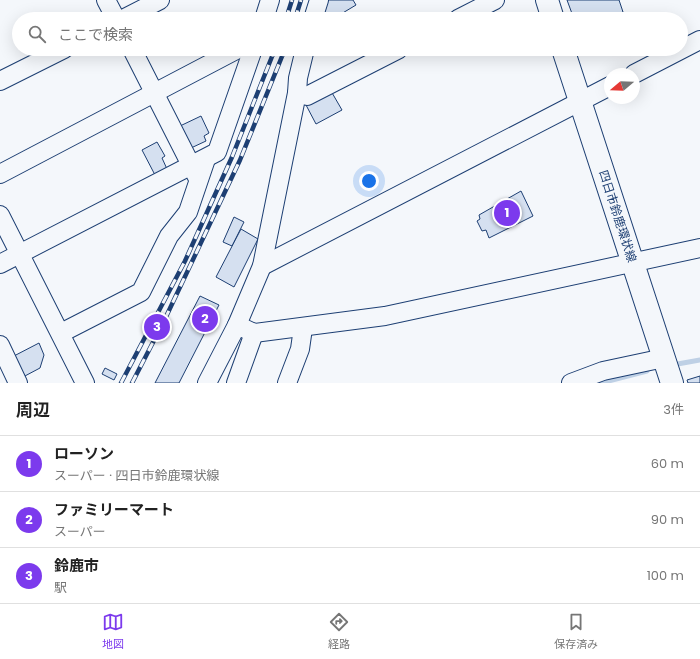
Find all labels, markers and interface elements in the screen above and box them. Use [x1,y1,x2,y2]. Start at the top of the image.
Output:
search box [12,12,688,56]
icon: search [26,23,48,45]
text: ここで検索 [58,24,133,45]
north arrow [604,68,640,104]
street label: 四日市鈴鹿環状線 [595,168,641,264]
your location [359,171,379,191]
pin: 1 [494,198,520,228]
pin: 2 [192,304,218,334]
pin: 3 [144,312,170,342]
text: 周辺 [16,398,50,422]
text: 3件 [663,400,684,419]
text: ローソン [54,443,114,464]
text: 1 [27,454,31,473]
text: 60 m [651,454,684,473]
text: スーパー · 四日市鈴鹿環状線 [54,466,220,485]
text: ファミリーマート [54,499,174,520]
text: 2 [25,510,33,529]
text: 90 m [651,510,684,529]
text: スーパー [54,522,106,541]
text: 鈴鹿市 [54,555,99,576]
text: 3 [25,566,33,585]
text: 100 m [647,566,684,585]
text: 駅 [54,578,67,597]
tab: 地図 [102,611,124,653]
tab: 経路 [328,611,350,653]
tab: 保存済み [554,611,598,653]

